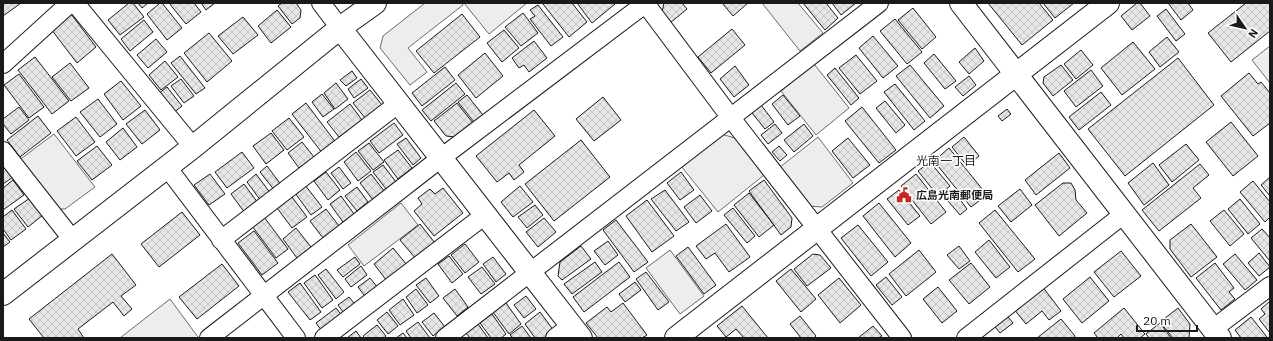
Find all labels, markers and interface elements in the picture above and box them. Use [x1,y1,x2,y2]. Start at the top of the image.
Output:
north arrow [1225,8,1265,48]
text: N [1245,26,1261,41]
district label: 光南一丁目 [916,153,976,168]
public building icon: 広島光南郵便局 [895,186,913,204]
place label: 広島光南郵便局 [916,188,993,202]
scale bar [1137,307,1197,333]
text: 20 m [1143,313,1171,328]

